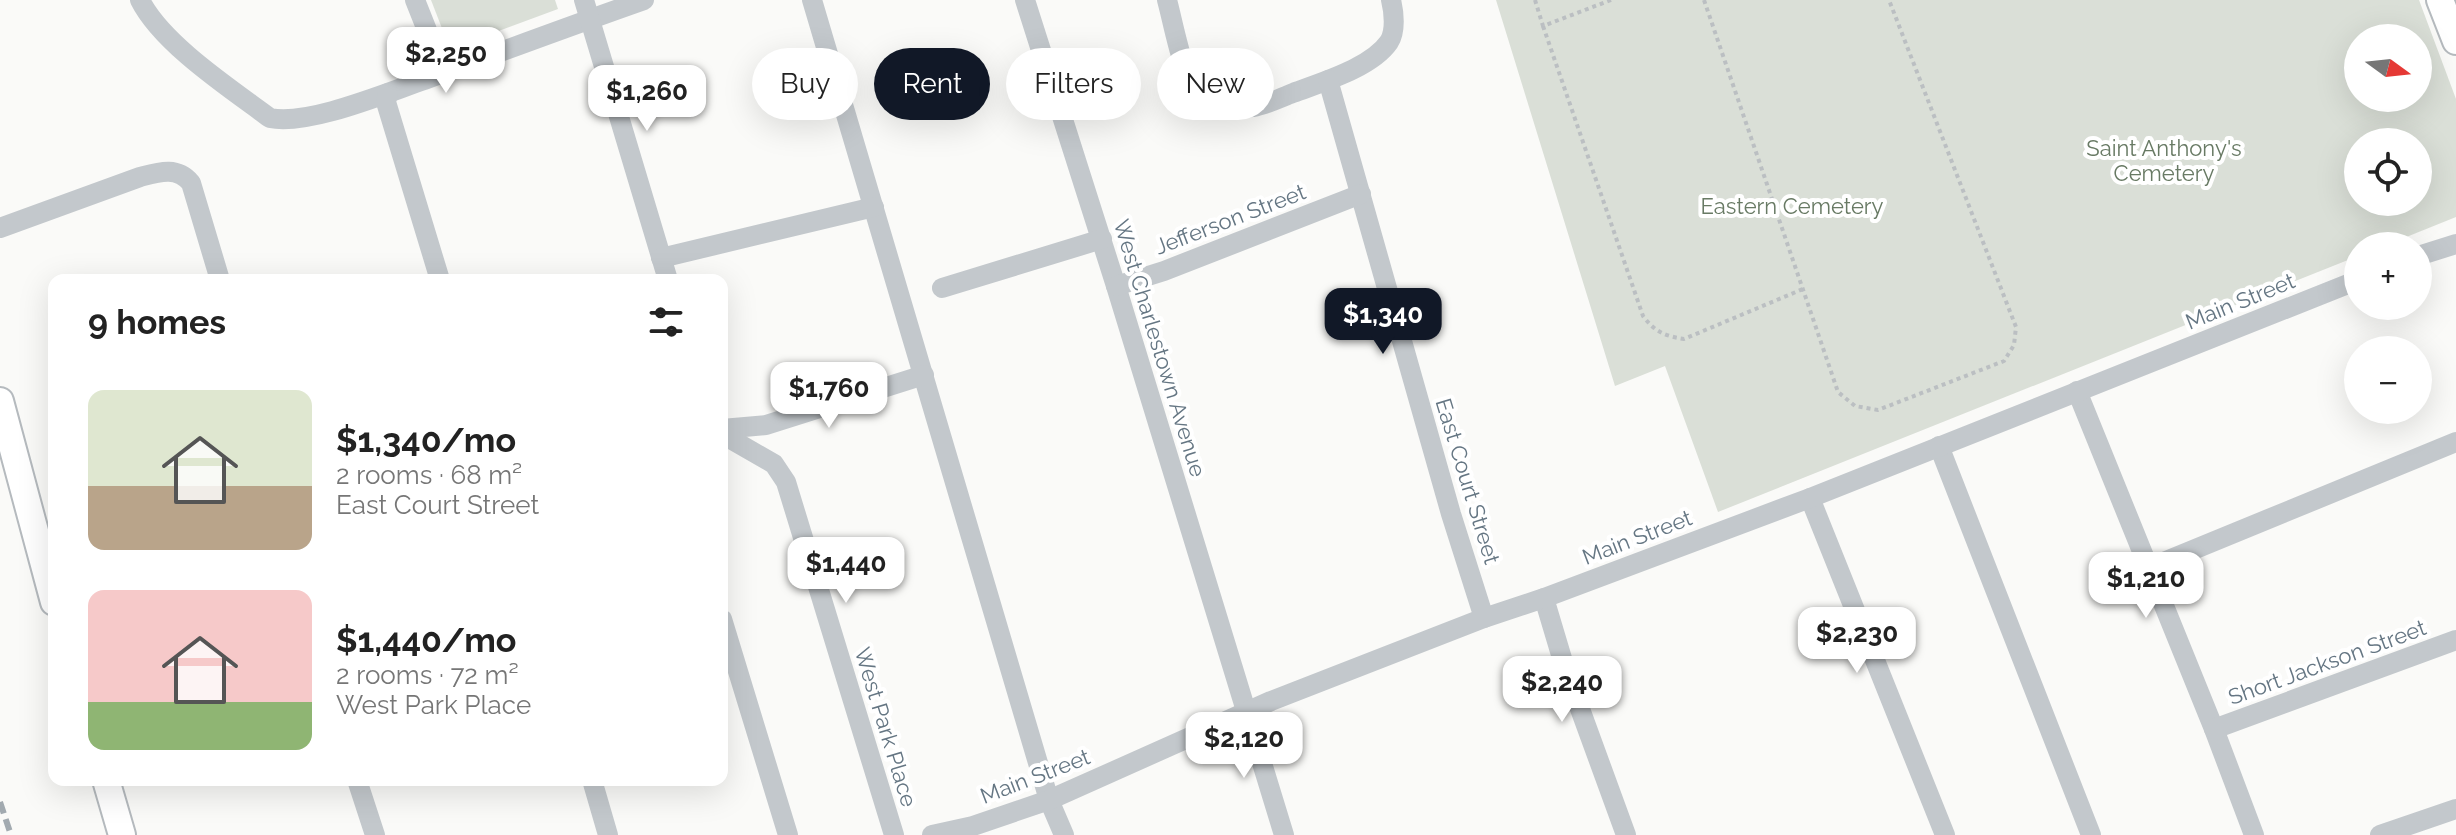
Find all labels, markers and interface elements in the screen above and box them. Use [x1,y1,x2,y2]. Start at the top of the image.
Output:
north arrow [2344,24,2432,112]
map controls [2344,24,2432,424]
pin: $2,250 [381,27,511,95]
text: $2,250 [405,38,487,68]
chip: Buy [752,48,858,120]
chip: Rent [874,48,990,120]
chip: Filters [1006,48,1141,120]
chip: New [1157,48,1274,120]
pin: $1,260 [582,65,712,133]
text: $1,260 [606,76,688,106]
button: locate [2344,128,2432,216]
park label: Saint Anthony's Cemetery [2086,135,2242,186]
street label: Jefferson Street [1151,178,1310,260]
park label: Eastern Cemetery [1701,193,1884,219]
street label: West Charlestown Avenue [1108,216,1212,480]
button: + [2344,232,2432,320]
street label: Main Street [2182,267,2299,335]
pin: $1,340 [1318,288,1448,356]
text: $1,340 [1343,299,1423,329]
icon: filters [644,300,688,344]
text: 9 homes [88,302,226,342]
button: − [2344,336,2432,424]
pin: $1,760 [764,362,894,430]
text: $1,760 [788,373,870,403]
street label: East Court Street [1430,395,1506,568]
text: $1,340/mo [336,420,516,460]
icon: home [152,422,248,518]
text: 2 rooms · 68 m² [336,460,522,490]
text: East Court Street [336,490,539,520]
street label: Main Street [1578,504,1696,570]
pin: $1,440 [781,537,911,605]
text: $1,440 [805,548,887,578]
pin: $1,210 [2081,552,2211,620]
text: $1,210 [2107,563,2185,593]
pin: $2,230 [1792,607,1922,675]
street label: Short Jackson Street [2225,614,2430,710]
text: $2,230 [1816,618,1898,648]
text: $1,440/mo [336,620,516,660]
icon: home [152,622,248,718]
street label: West Park Place [849,644,923,810]
pin: $2,240 [1497,656,1627,724]
text: 2 rooms · 72 m² [336,660,519,690]
text: $2,240 [1521,667,1603,697]
text: West Park Place [336,690,531,720]
pin: $2,120 [1179,712,1309,780]
text: $2,120 [1204,723,1284,753]
street label: Main Street [976,743,1094,809]

